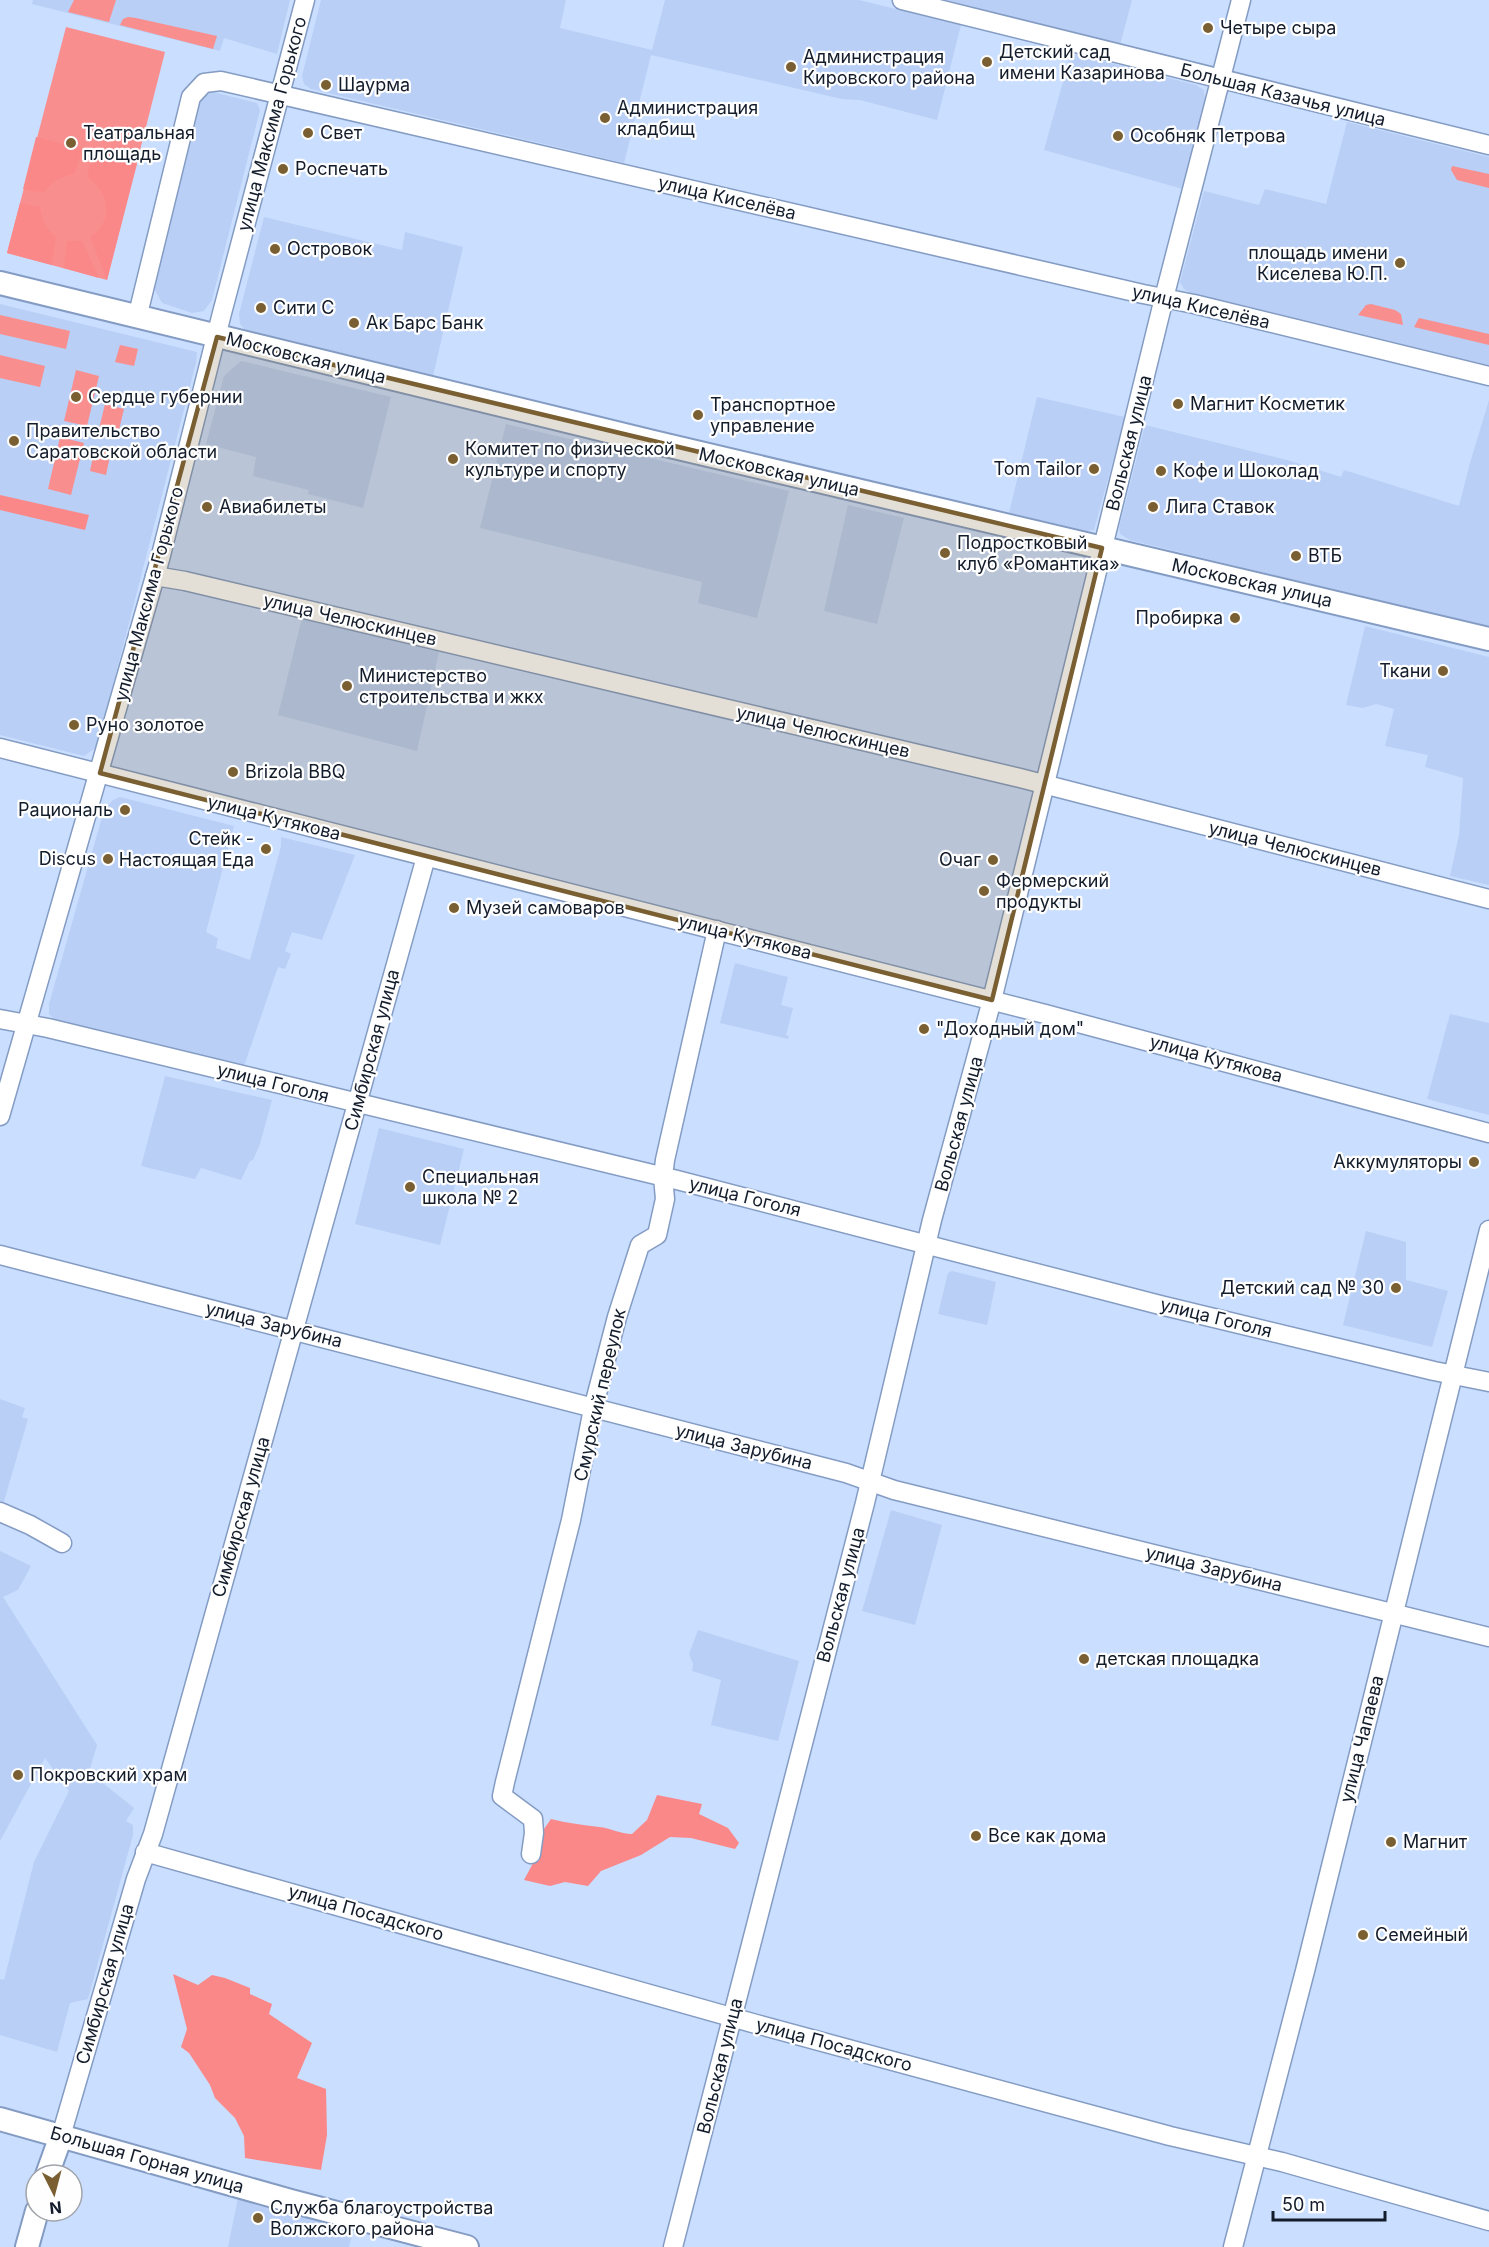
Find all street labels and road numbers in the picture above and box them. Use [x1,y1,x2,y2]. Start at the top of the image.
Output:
street label: улица Максима Горького [233,14,310,233]
street label: Большая Казачья улица [1178,59,1388,130]
street label: улица Киселёва [656,171,798,224]
street label: улица Киселёва [1130,280,1272,333]
street label: Московская улица [224,327,388,388]
street label: Вольская улица [1101,373,1156,513]
street label: Московская улица [697,443,861,500]
street label: улица Максима Горького [110,484,187,703]
street label: Московская улица [1170,554,1334,611]
street label: улица Челюскинцев [261,589,439,650]
street label: улица Челюскинцев [734,701,912,762]
street label: улица Кутякова [205,791,343,844]
street label: улица Челюскинцев [1206,817,1384,880]
street label: улица Кутякова [676,910,814,963]
street label: Симбирская улица [340,967,403,1133]
street label: улица Кутякова [1147,1031,1285,1086]
street label: Вольская улица [930,1054,987,1194]
street label: улица Гоголя [215,1058,331,1107]
street label: улица Гоголя [687,1172,803,1221]
street label: улица Гоголя [1158,1293,1274,1342]
street label: улица Зарубина [204,1297,345,1352]
street label: Смурский переулок [569,1306,630,1483]
street label: улица Зарубина [674,1419,815,1474]
street label: Симбирская улица [208,1434,274,1600]
street label: Вольская улица [812,1525,869,1665]
street label: улица Зарубина [1144,1541,1285,1596]
street label: улица Чапаева [1336,1673,1387,1805]
street label: улица Посадского [286,1880,446,1945]
street label: Симбирская улица [72,1901,138,2067]
street label: Вольская улица [692,1996,747,2136]
street label: улица Посадского [754,2014,915,2075]
street label: Большая Горная улица [48,2122,246,2197]

